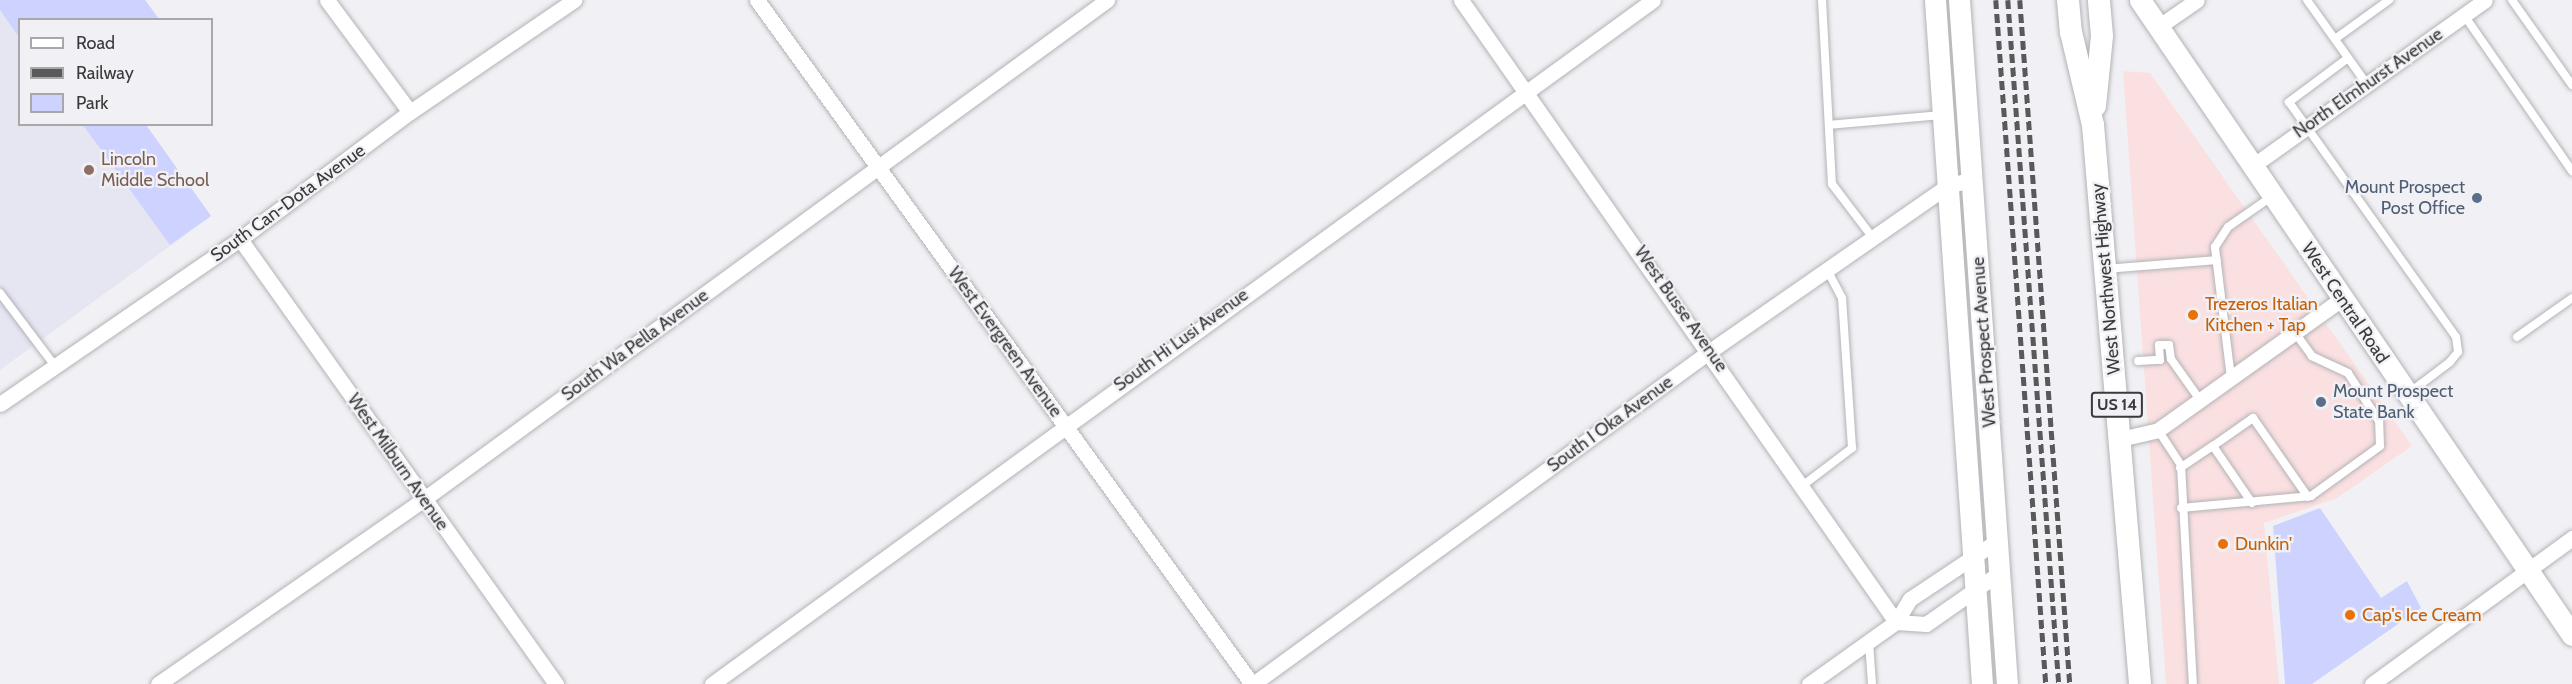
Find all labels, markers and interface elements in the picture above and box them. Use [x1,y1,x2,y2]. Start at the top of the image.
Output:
legend [18,18,213,126]
street label: North Elmhurst Avenue [2289,23,2447,143]
text: Road [76,32,115,54]
text: Railway [76,62,134,84]
text: Park [76,92,108,114]
street label: South Can-Dota Avenue [207,140,369,266]
place label: Lincoln Middle School [101,149,209,192]
marker: Lincoln Middle School [82,163,96,177]
place label: Mount Prospect Post Office [2345,177,2465,219]
street label: West Northwest Highway [2087,183,2125,375]
marker: Mount Prospect Post Office [2470,191,2484,205]
street label: West Central Road [2297,239,2393,367]
street label: West Busse Avenue [1630,242,1732,376]
street label: West Prospect Avenue [1967,256,2001,428]
street label: West Evergreen Avenue [943,263,1067,421]
street label: South Wa Pella Avenue [557,284,713,406]
street label: South Hi Lusi Avenue [1110,284,1252,396]
place label: Trezeros Italian Kitchen + Tap [2205,294,2318,336]
marker: Trezeros Italian Kitchen + Tap [2186,308,2200,322]
street label: South I Oka Avenue [1543,371,1677,477]
place label: Mount Prospect State Bank [2333,381,2453,424]
street label: West Milburn Avenue [343,389,453,535]
road number: US 14 [2090,392,2144,418]
marker: Mount Prospect State Bank [2314,395,2328,409]
place label: Dunkin' [2235,533,2292,555]
marker: Dunkin' [2216,537,2230,551]
place label: Cap's Ice Cream [2362,604,2481,626]
marker: Cap's Ice Cream [2343,608,2357,622]

